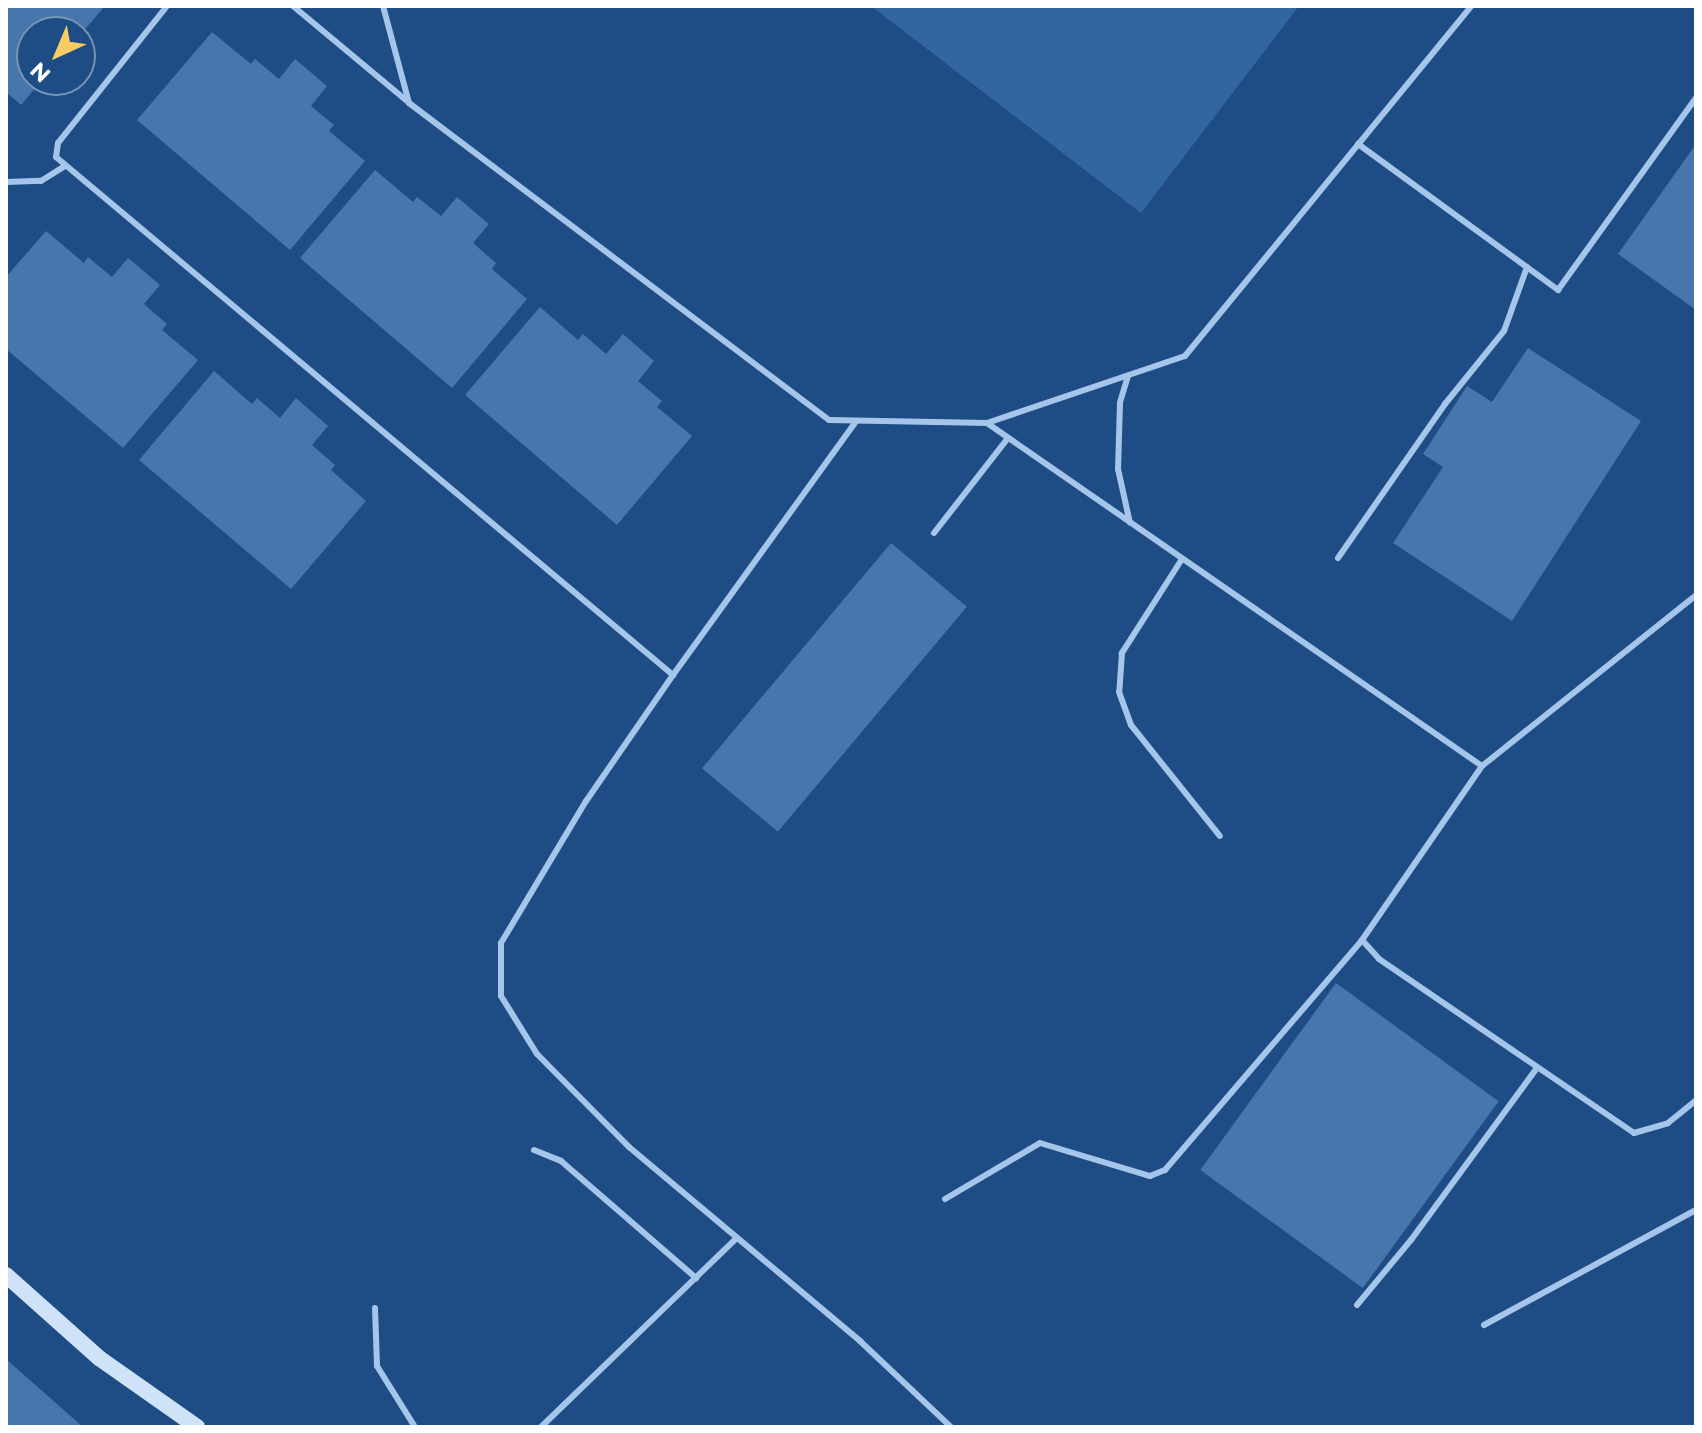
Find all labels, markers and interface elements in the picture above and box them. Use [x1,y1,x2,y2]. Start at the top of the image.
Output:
north arrow [16,16,96,96]
text: N [25,56,56,88]

